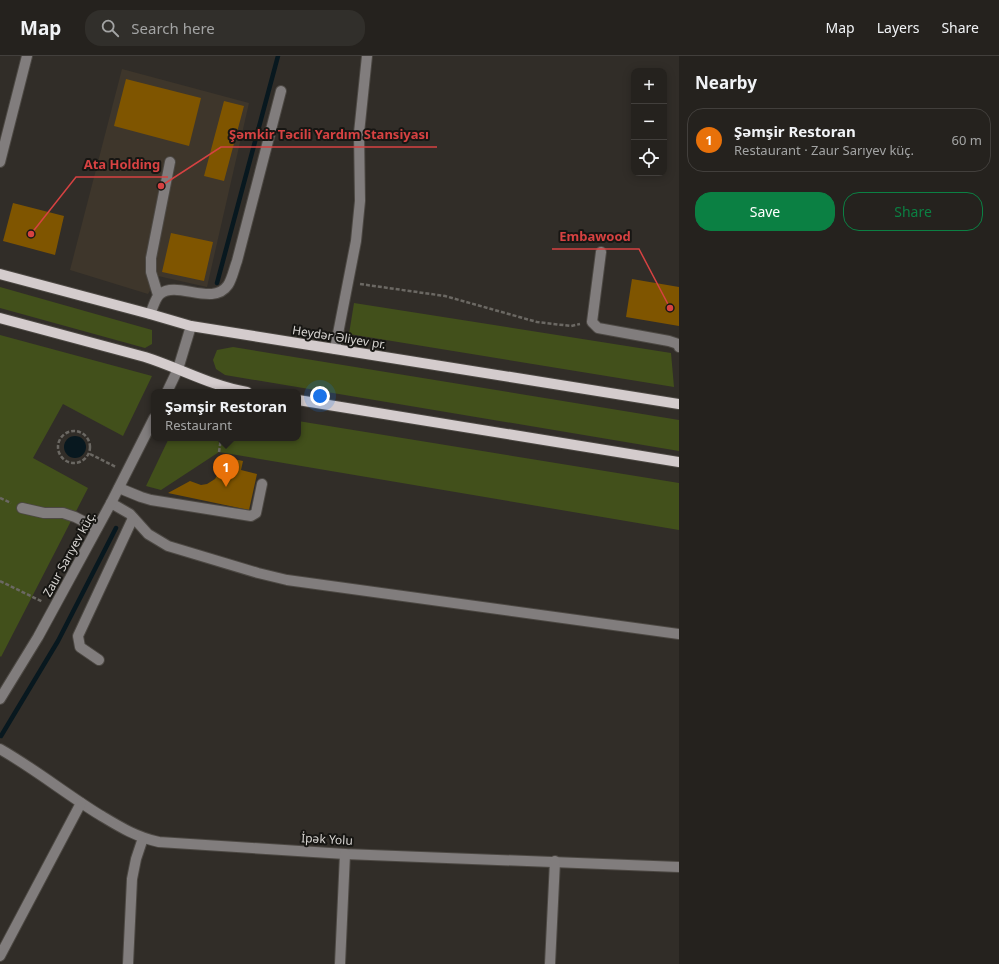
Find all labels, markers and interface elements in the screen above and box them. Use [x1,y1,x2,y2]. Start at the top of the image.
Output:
search box [85,10,365,46]
text: Map [20,15,61,41]
icon: search [99,17,121,39]
text: Search here [131,18,215,38]
text: Map [826,18,855,37]
text: Layers [877,18,919,37]
text: Share [941,18,979,37]
map controls [631,68,667,176]
button: + [631,68,667,104]
text: Nearby [695,71,757,94]
button: − [631,104,667,140]
text: Şəmşir Restoran [734,121,856,141]
callout: Şəmkir Təcili Yardım Stansiyası [221,122,437,147]
text: Şəmkir Təcili Yardım Stansiyası [229,125,429,143]
text: 1 [705,131,713,149]
text: 60 m [952,131,982,149]
button: locate [631,140,667,176]
text: Restaurant · Zaur Sarıyev küç. [734,141,914,159]
callout: Ata Holding [76,152,168,177]
text: Ata Holding [84,155,160,173]
button: Save [695,192,835,231]
button: Share [843,192,983,231]
callout: Embawood [552,224,639,249]
text: Embawood [559,227,631,245]
street label: Heydər Əliyev pr. [291,321,387,353]
your location [310,386,330,406]
popup [151,389,301,441]
text: Şəmşir Restoran [165,396,287,416]
text: Restaurant [165,416,232,434]
pin: 1 [213,454,239,487]
street label: Zaur Sarıyev küç. [39,508,99,600]
street label: İpək Yolu [301,829,353,849]

